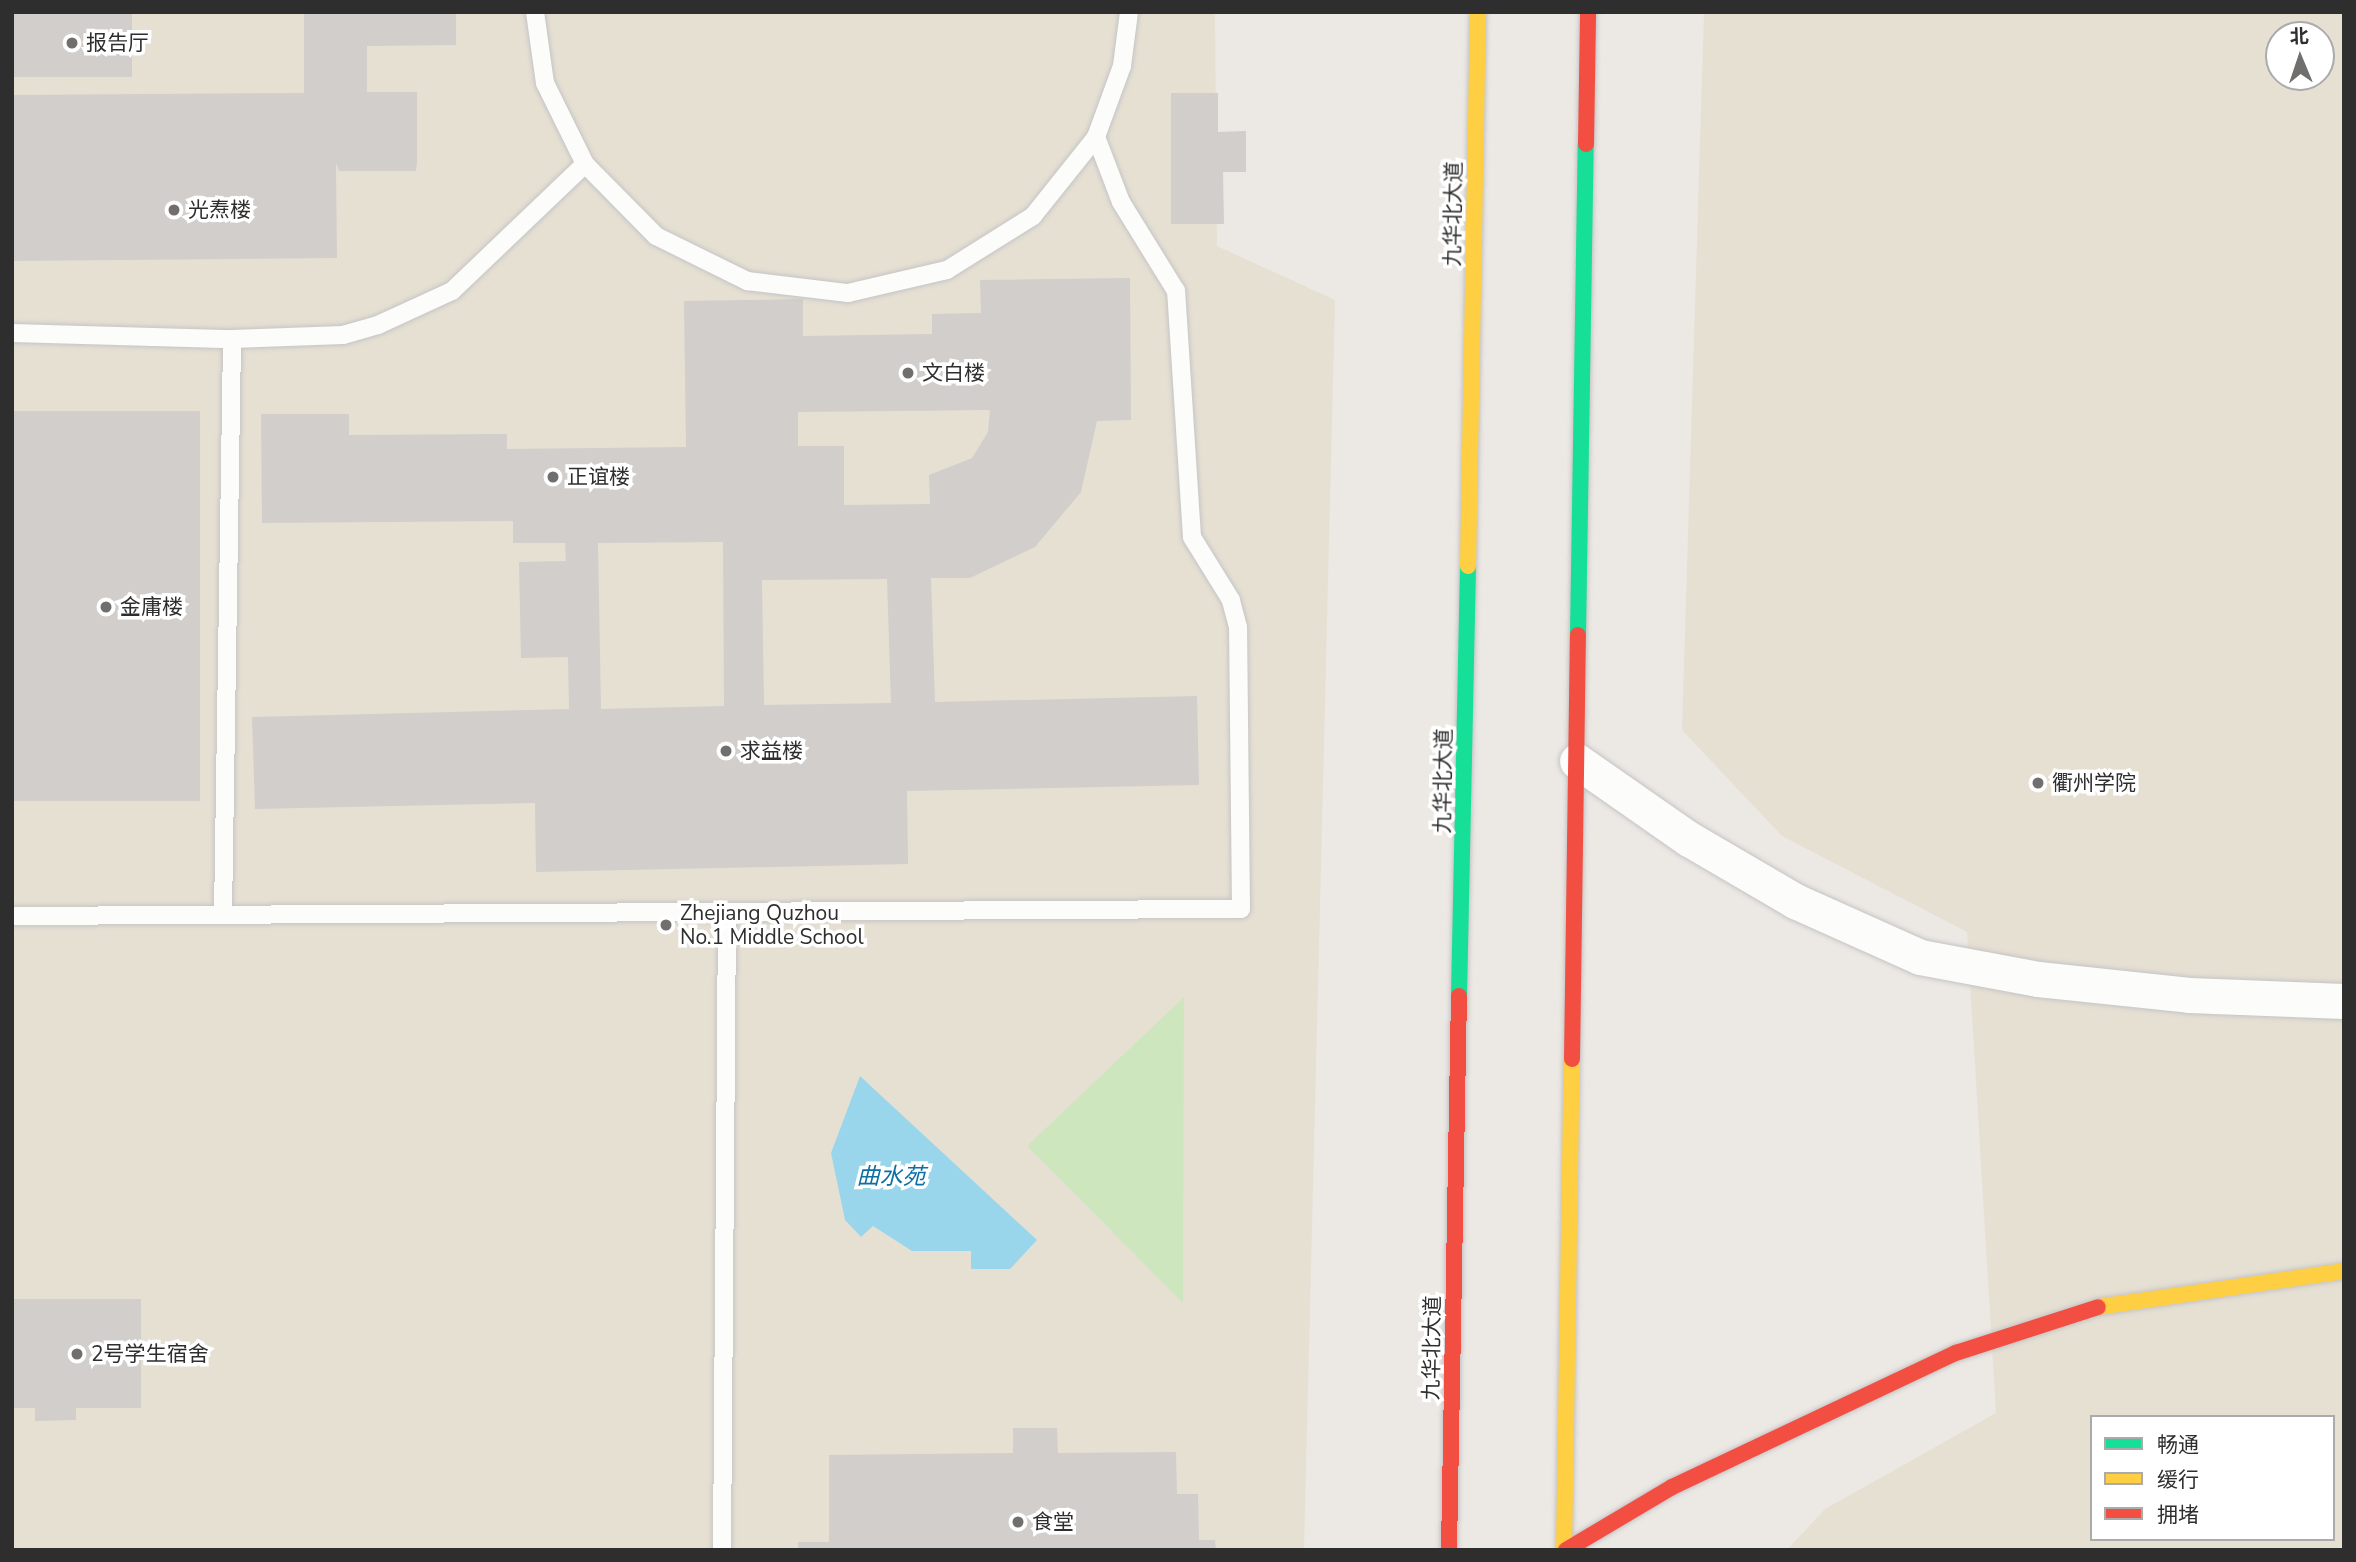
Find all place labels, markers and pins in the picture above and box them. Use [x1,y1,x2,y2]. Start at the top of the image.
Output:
place label: 报告厅 [86,30,149,56]
marker: 报告厅 [64,35,80,51]
place label: 光焘楼 [188,197,251,223]
marker: 光焘楼 [166,202,182,218]
place label: 文白楼 [922,360,985,386]
marker: 文白楼 [900,365,916,381]
place label: 正谊楼 [567,464,630,490]
marker: 正谊楼 [545,469,561,485]
place label: 金庸楼 [120,594,183,620]
marker: 金庸楼 [98,599,114,615]
place label: 求益楼 [740,738,803,764]
marker: 求益楼 [718,743,734,759]
place label: 衢州学院 [2052,770,2136,796]
marker: 衢州学院 [2030,775,2046,791]
place label: Zhejiang Quzhou No.1 Middle School [680,900,864,950]
marker: Zhejiang Quzhou No.1 Middle School [658,917,674,933]
place label: 2号学生宿舍 [91,1341,209,1367]
marker: 2号学生宿舍 [69,1346,85,1362]
place label: 食堂 [1032,1509,1074,1535]
marker: 食堂 [1010,1514,1026,1530]

